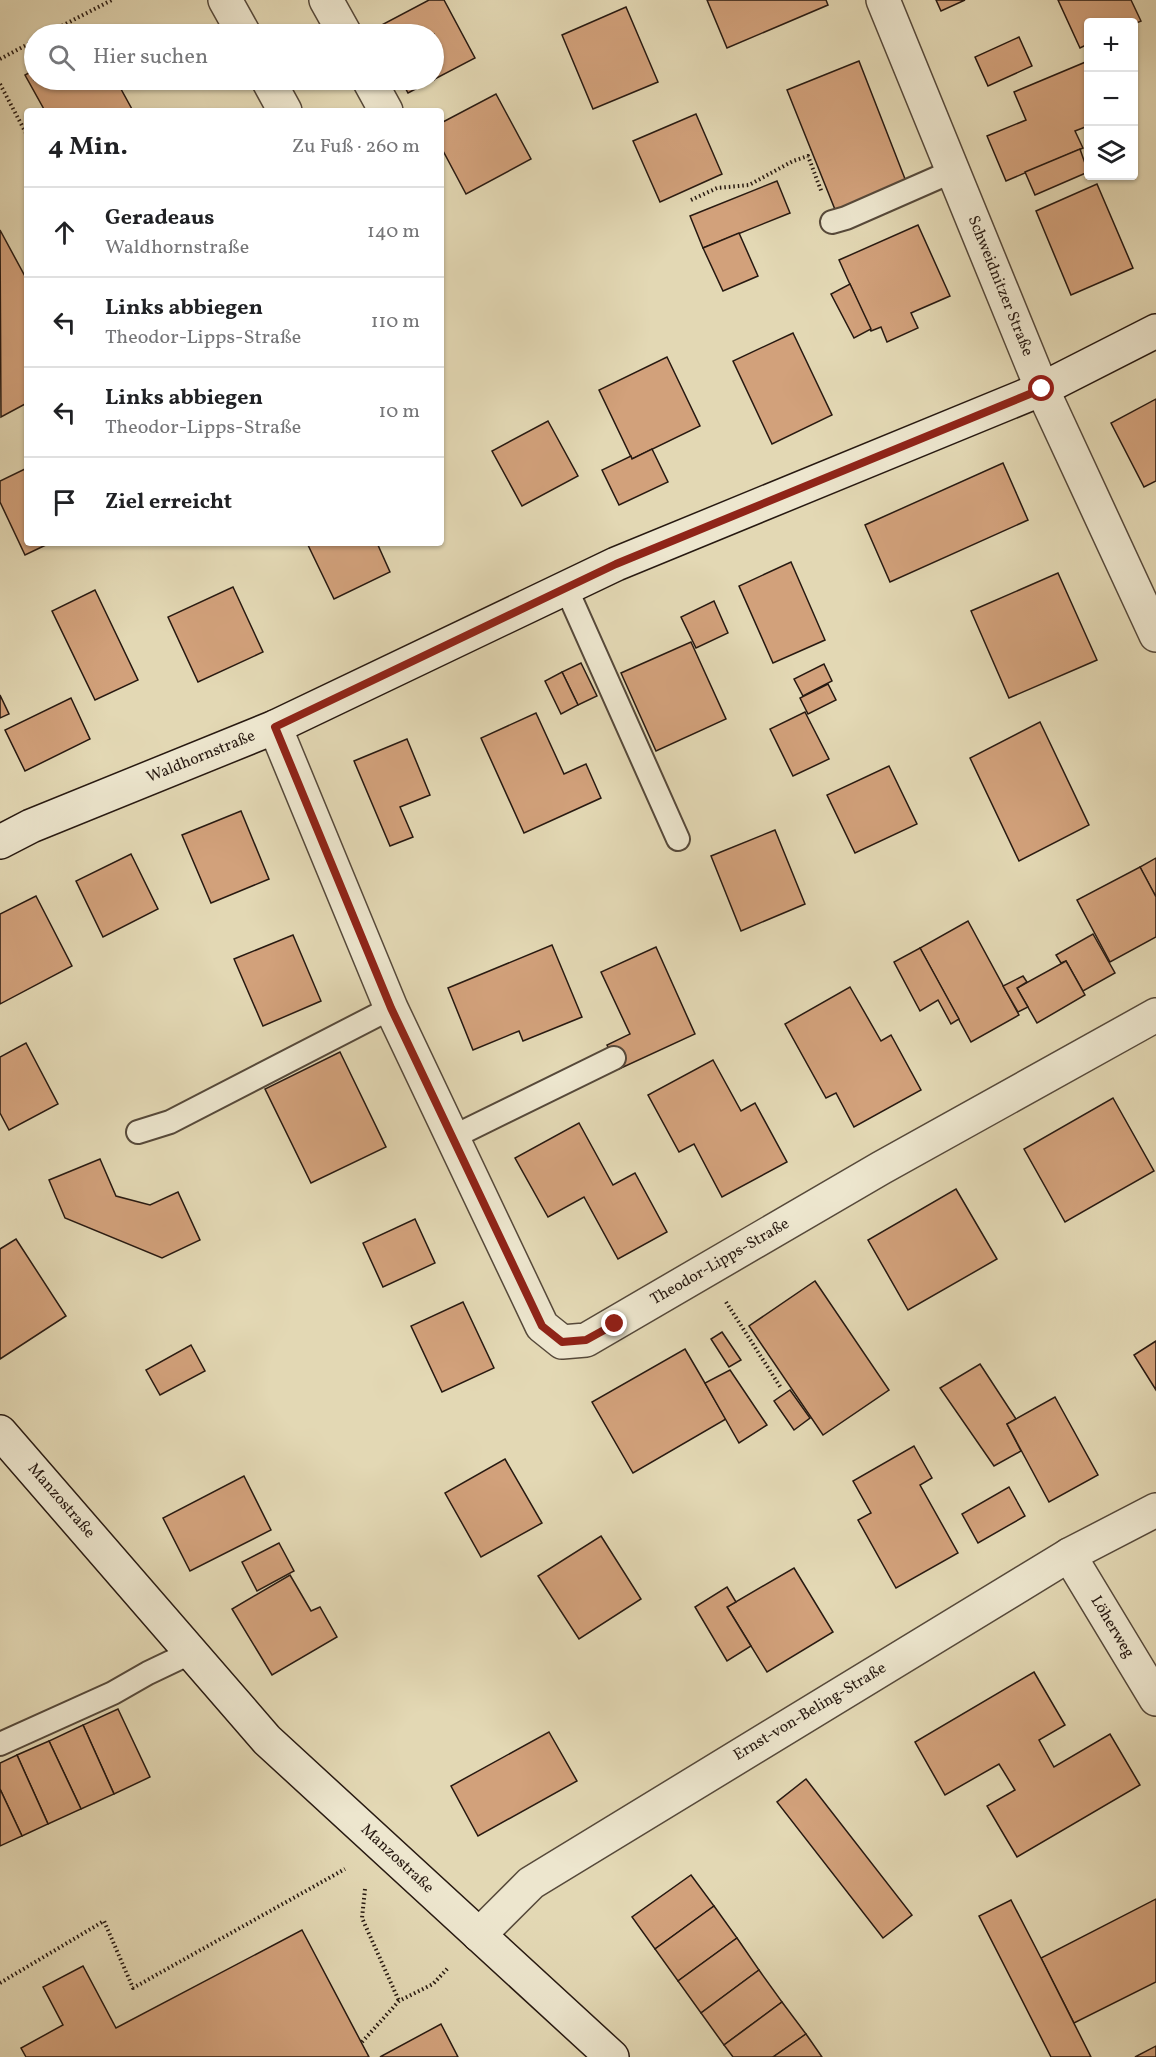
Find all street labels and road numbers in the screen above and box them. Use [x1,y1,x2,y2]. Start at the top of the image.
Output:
street label: Schweidnitzer Straße [962,212,1038,360]
street label: Waldhornstraße [143,725,259,789]
street label: Theodor-Lipps-Straße [646,1213,794,1311]
street label: Manzostraße [22,1459,100,1543]
street label: Löherweg [1085,1592,1139,1662]
street label: Ernst-von-Beling-Straße [729,1658,891,1766]
street label: Manzostraße [355,1819,439,1899]

